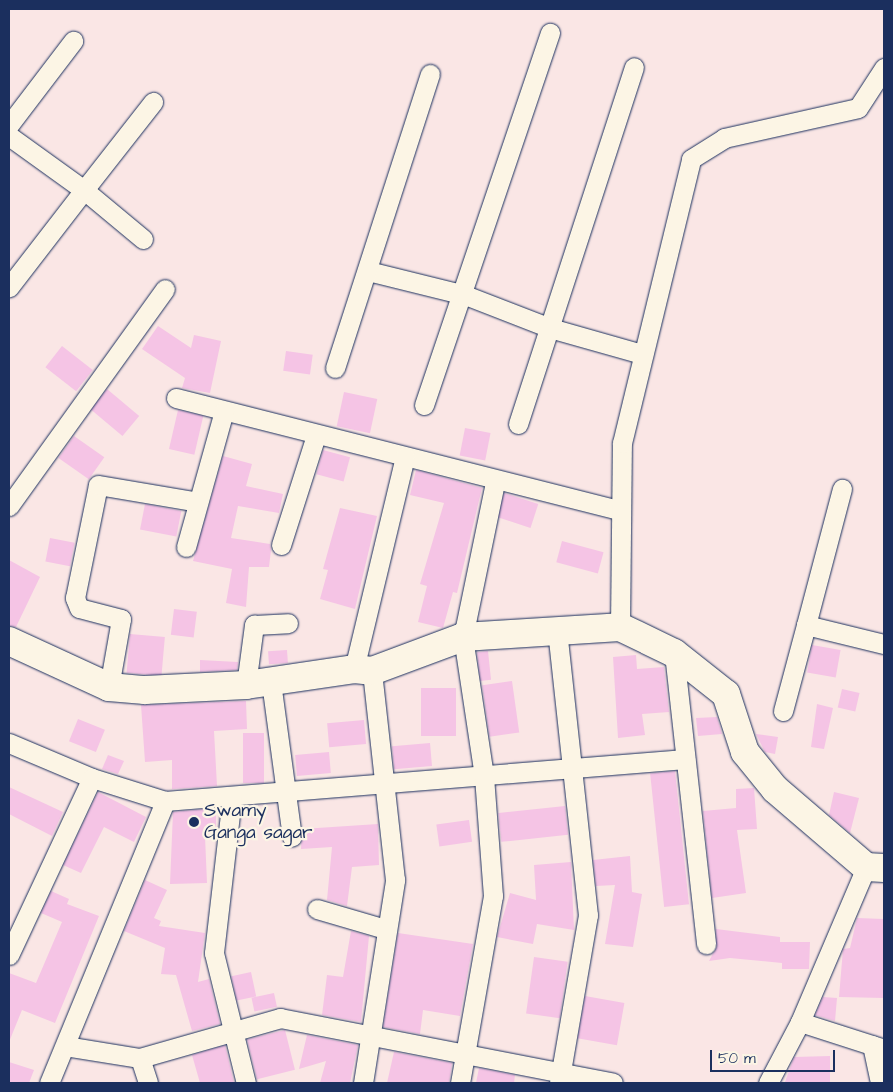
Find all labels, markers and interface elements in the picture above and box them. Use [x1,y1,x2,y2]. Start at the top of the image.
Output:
place label: Swamy Ganga sagar [204,800,313,844]
marker: Swamy Ganga sagar [188,816,200,828]
scale bar [713,1040,838,1072]
text: 50 m [718,1048,756,1069]

